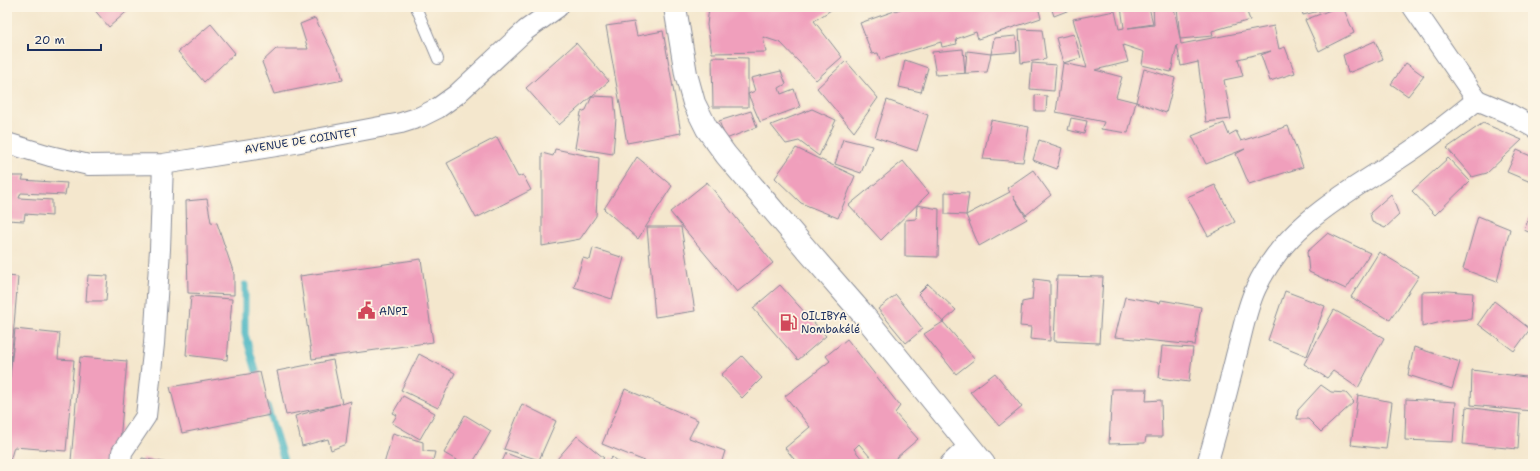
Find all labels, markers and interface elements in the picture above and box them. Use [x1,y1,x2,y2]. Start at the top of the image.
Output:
scale bar [28,26,101,52]
text: 20 m [34,32,65,48]
street label: AVENUE DE COINTET [243,125,359,157]
public building icon: ANPI [356,301,376,321]
place label: ANPI [379,304,407,319]
place label: OILIBYA Nombakélé [801,309,860,337]
fuel station icon: OILIBYA Nombakélé [778,312,798,332]

